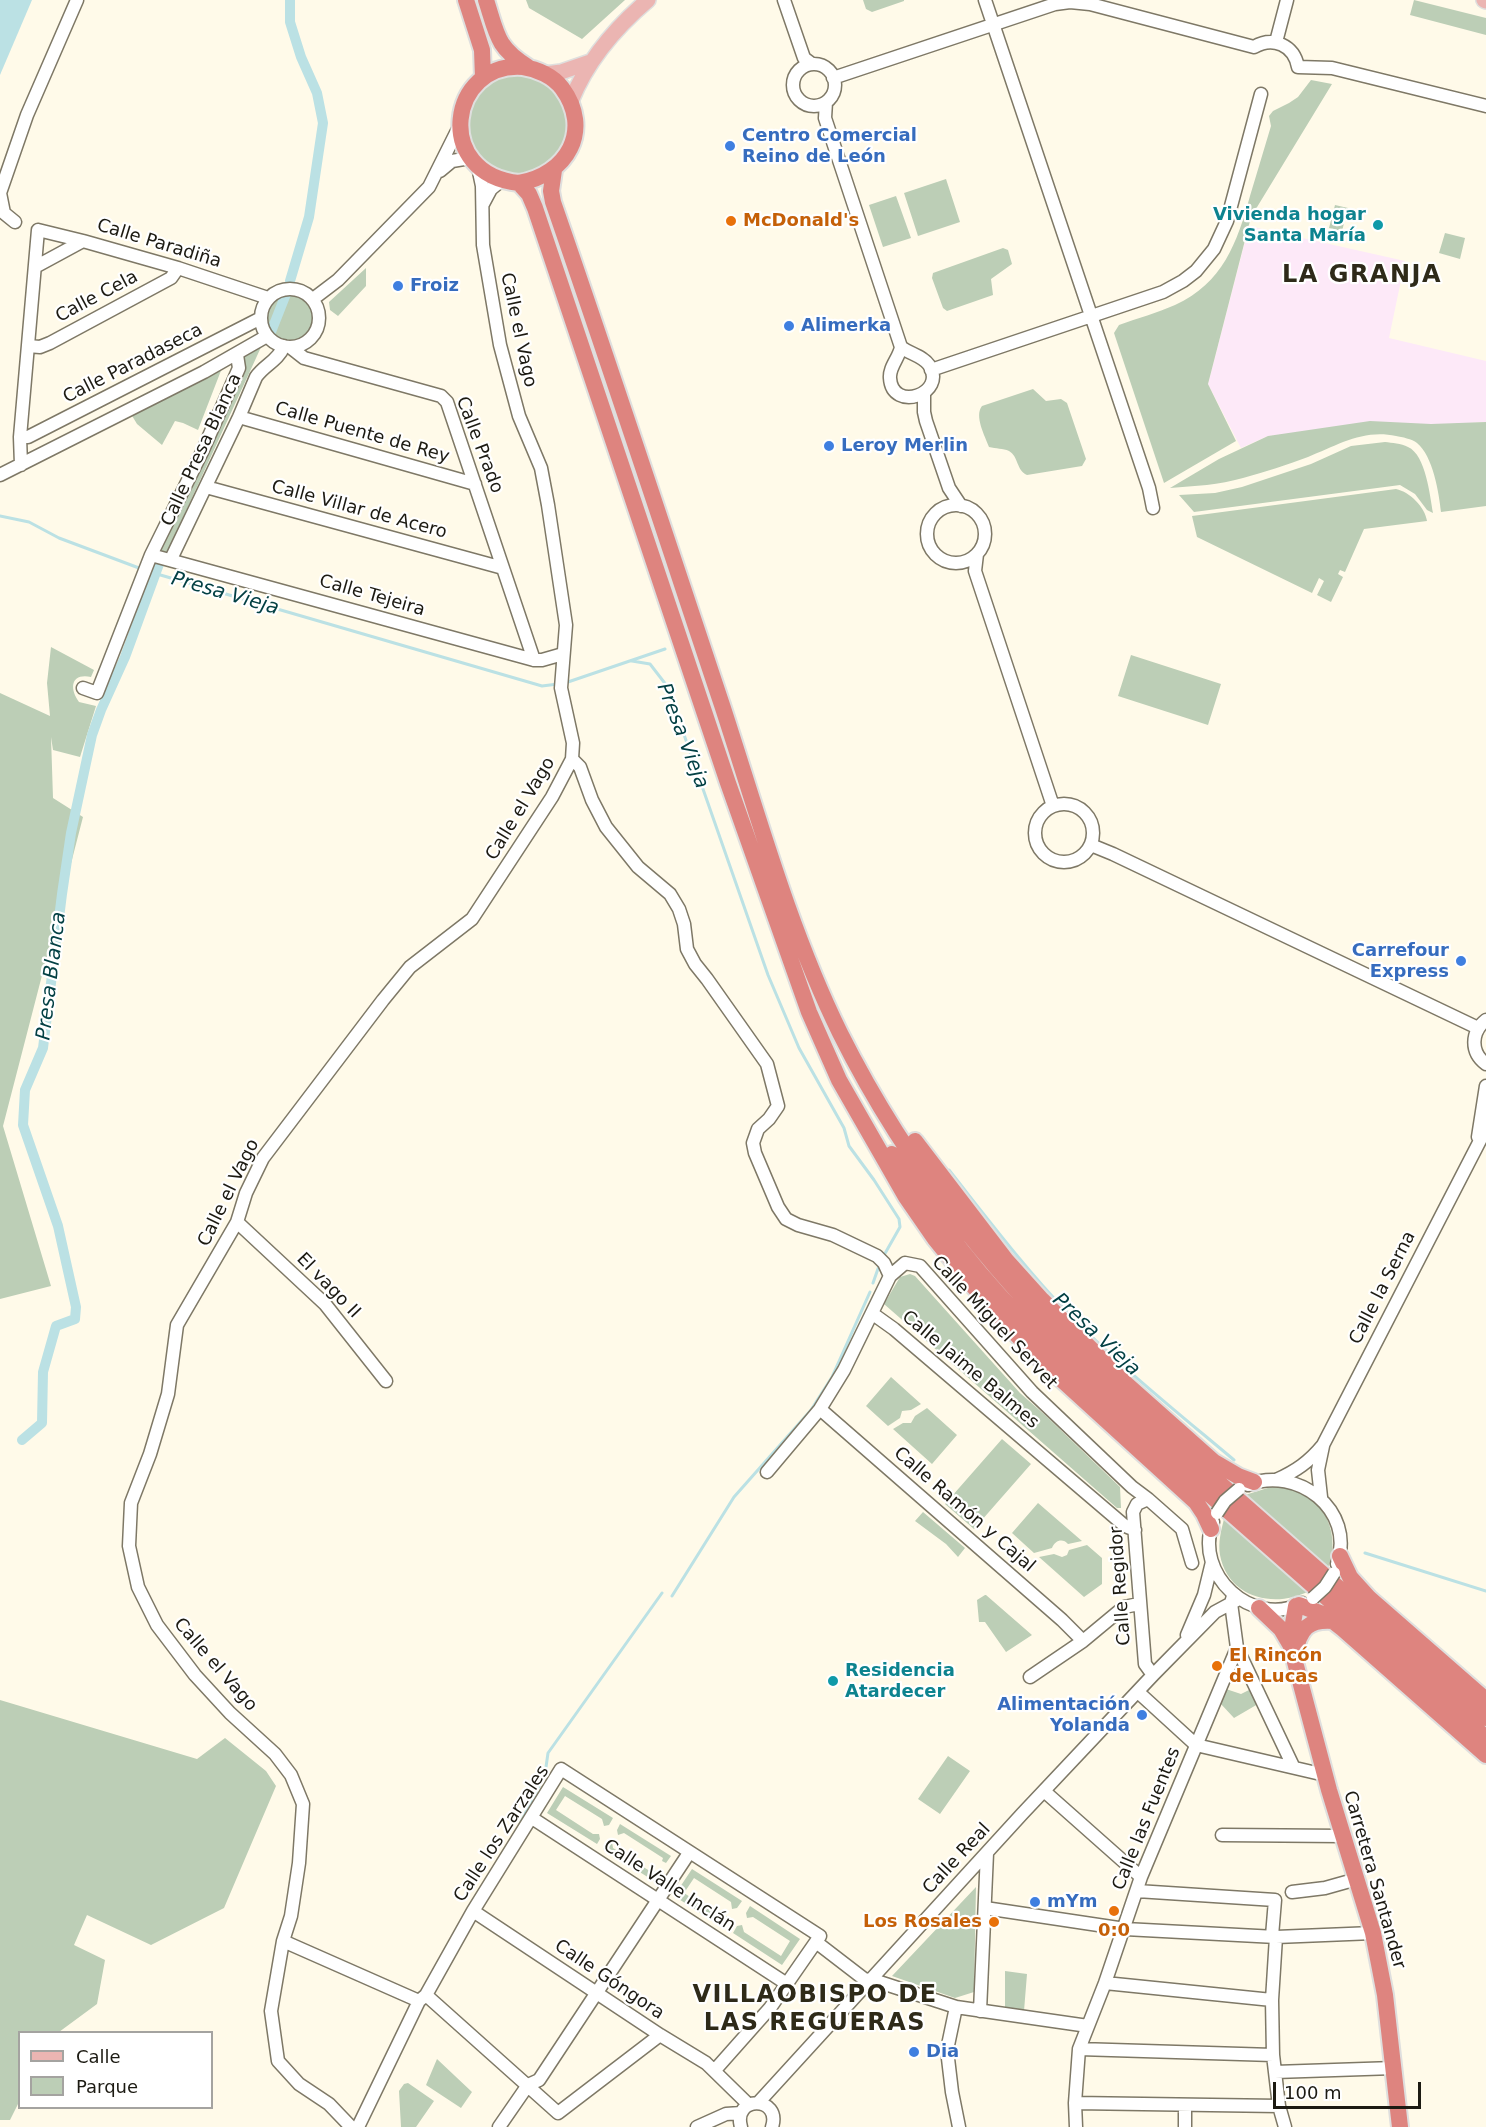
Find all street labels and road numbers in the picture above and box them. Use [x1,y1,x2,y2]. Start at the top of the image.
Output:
street label: Calle Paradiña [94,215,224,273]
street label: Calle Cela [52,266,142,328]
street label: Calle el Vago [495,271,541,389]
street label: Calle Paradaseca [60,319,206,409]
street label: Calle Presa Blanca [157,370,247,530]
street label: Calle Prado [451,394,507,496]
street label: Calle Puente de Rey [272,398,452,468]
street label: Calle Villar de Acero [269,476,449,544]
street label: Calle Tejeira [317,571,427,621]
street label: Calle el Vago [482,753,560,865]
street label: Calle el Vago [194,1136,264,1250]
street label: Calle la Serna [1345,1228,1421,1348]
street label: El vago II [292,1249,364,1323]
street label: Calle Miguel Servet [927,1252,1061,1394]
street label: Calle Jaime Balmes [897,1306,1043,1434]
street label: Calle Ramón y Cajal [889,1443,1039,1577]
street label: Calle Regidor [1106,1526,1136,1646]
street label: Calle el Vago [169,1614,261,1716]
street label: Calle las Fuentes [1108,1744,1186,1894]
street label: Calle los Zarzales [450,1762,554,1906]
street label: Carretera Santander [1338,1788,1410,1972]
street label: Calle Real [919,1819,995,1899]
street label: Calle Valle Inclán [599,1835,739,1937]
street label: Calle Góngora [550,1935,668,2025]

